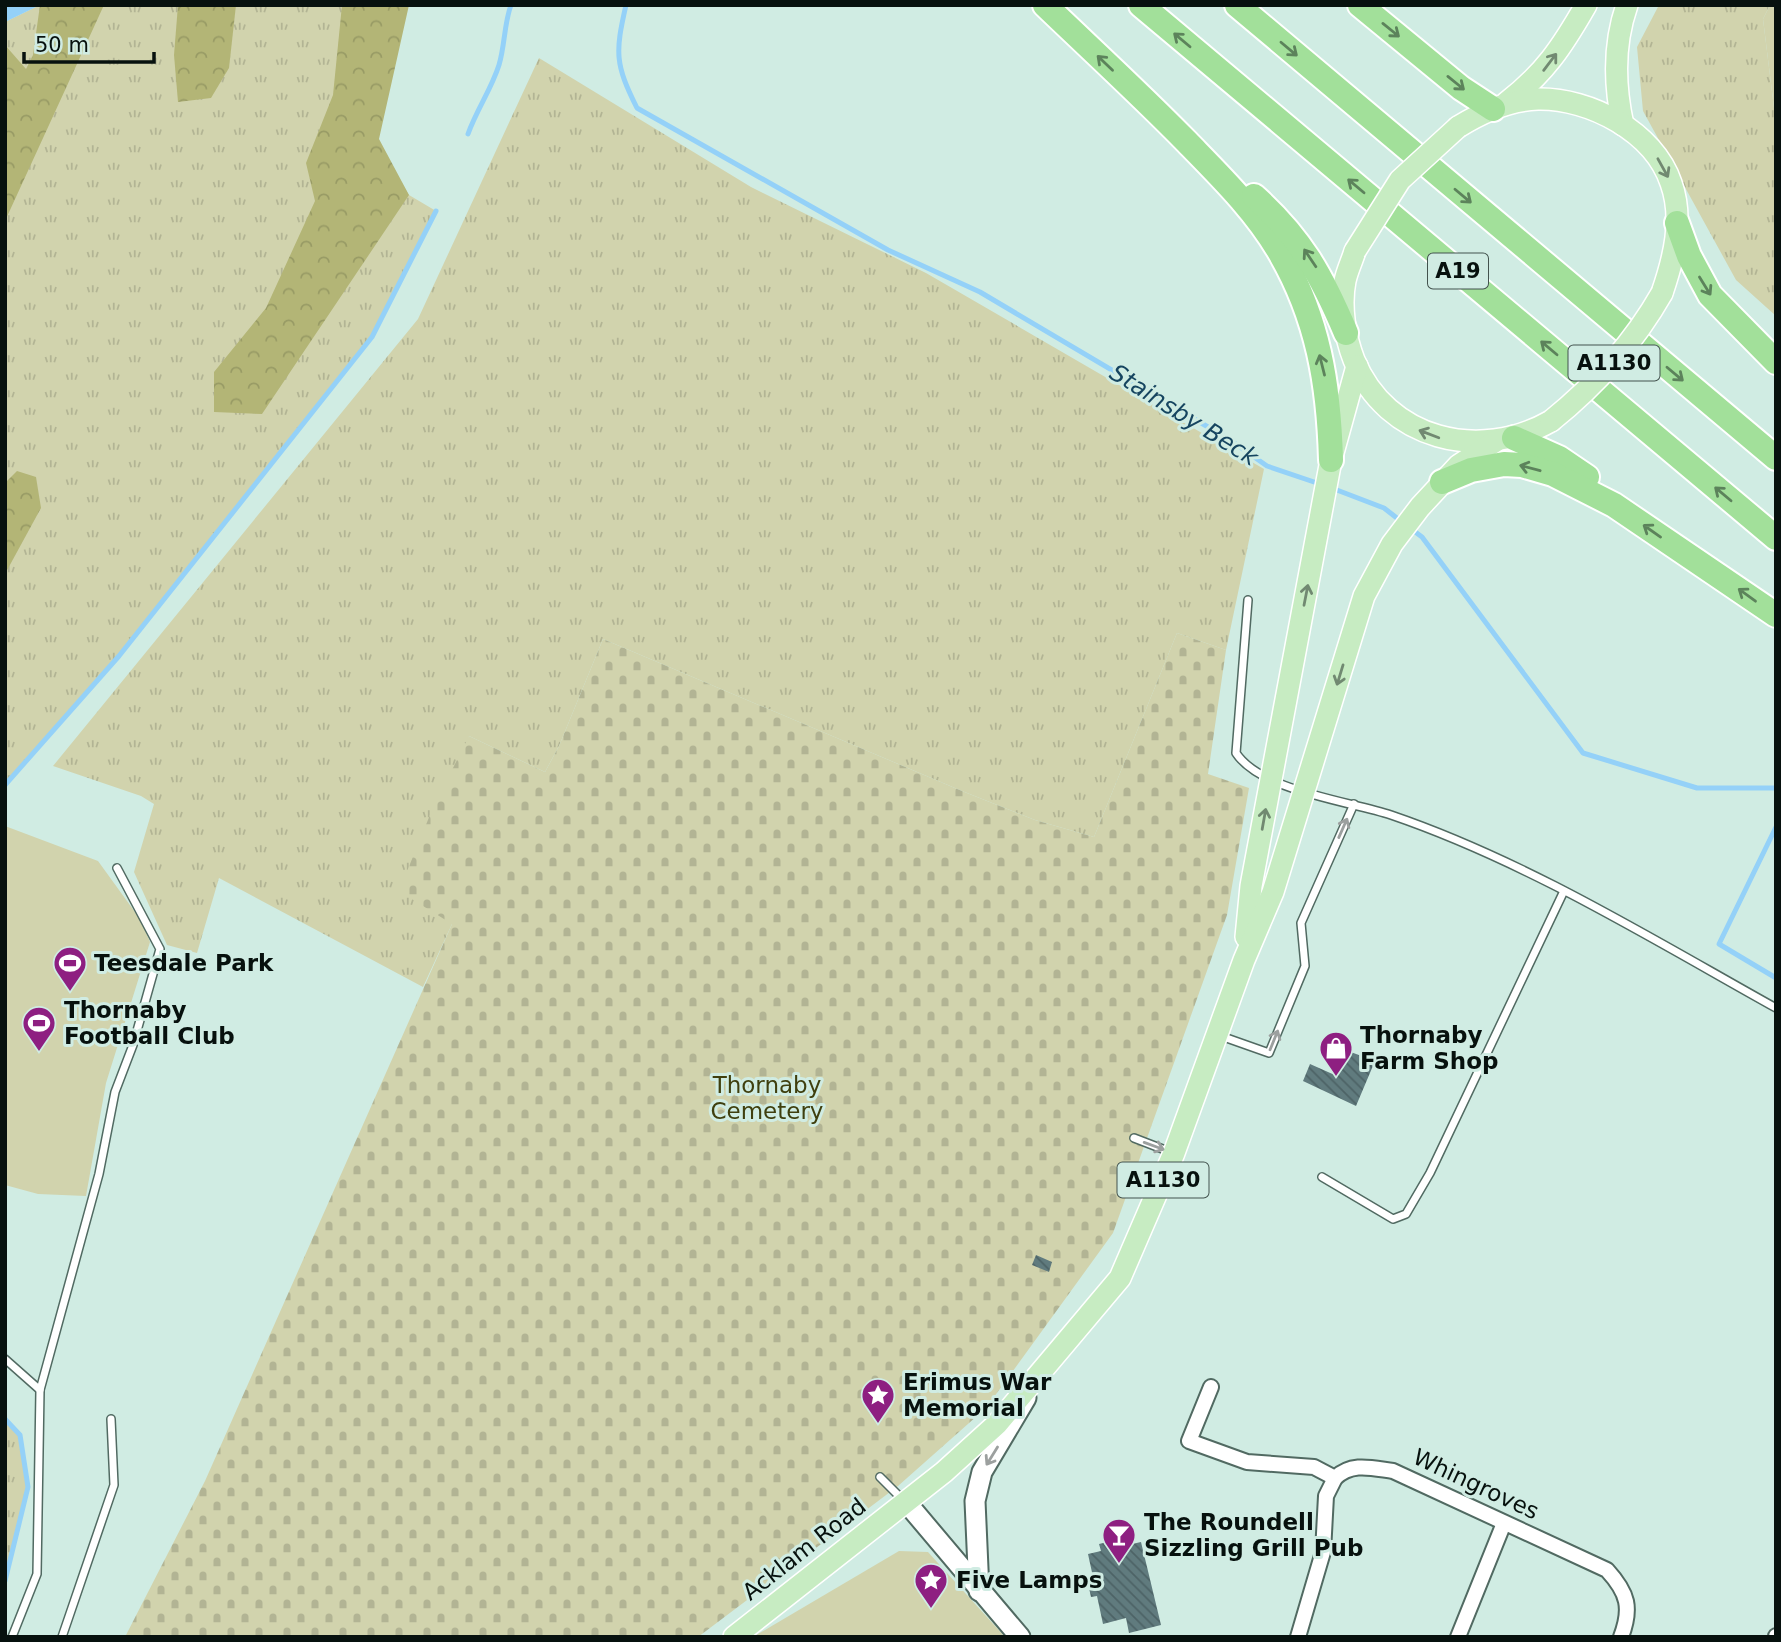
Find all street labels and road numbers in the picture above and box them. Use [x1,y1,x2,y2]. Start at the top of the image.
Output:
road number: A19 [1428,254,1488,288]
road number: A1130 [1568,346,1660,380]
road number: A1130 [1118,1162,1208,1198]
street label: Whingroves [1409,1444,1543,1524]
street label: Acklam Road [737,1493,871,1605]

